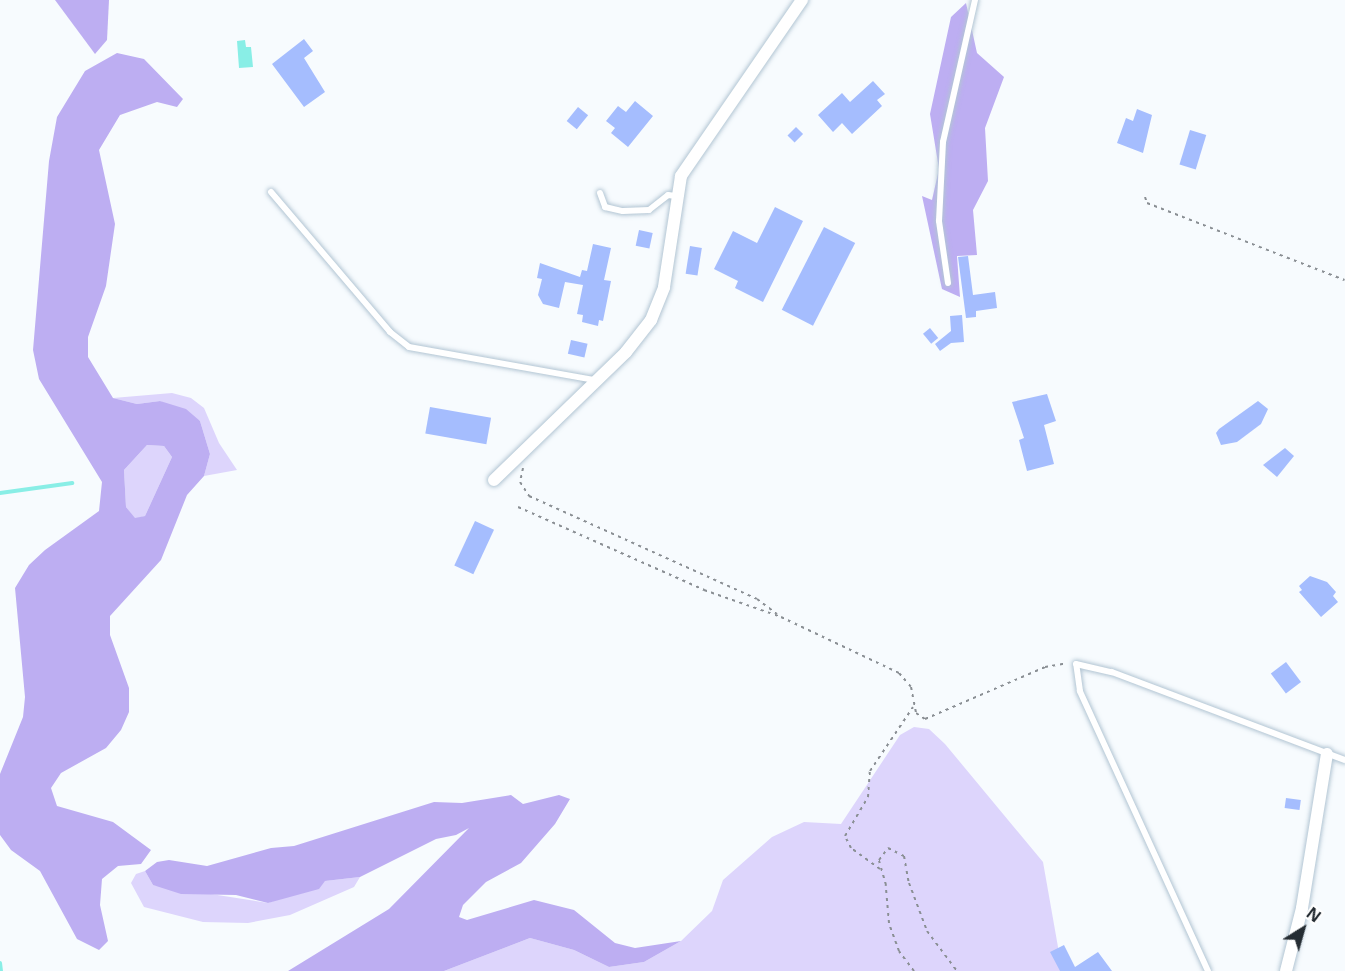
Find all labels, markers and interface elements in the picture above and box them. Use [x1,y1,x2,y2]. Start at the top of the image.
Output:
north arrow [1273,899,1333,959]
text: N [1302,902,1326,927]

